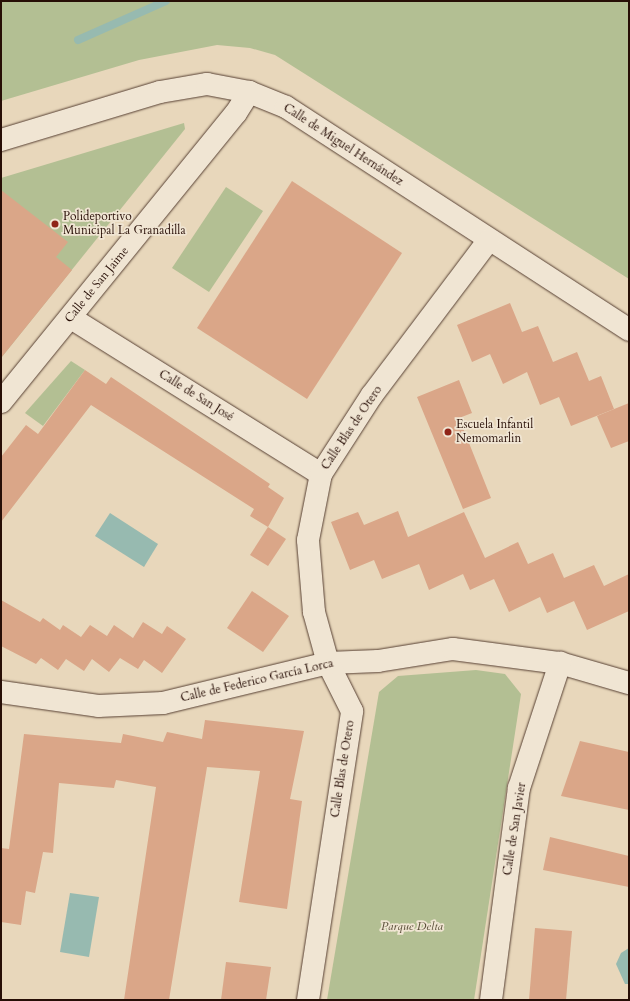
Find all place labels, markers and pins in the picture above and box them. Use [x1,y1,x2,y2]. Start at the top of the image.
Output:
place label: Polideportivo Municipal La Granadilla [63,210,186,238]
marker: Polideportivo Municipal La Granadilla [50,219,60,229]
place label: Escuela Infantil Nemomarlin [456,418,533,446]
marker: Escuela Infantil Nemomarlin [443,427,453,437]

